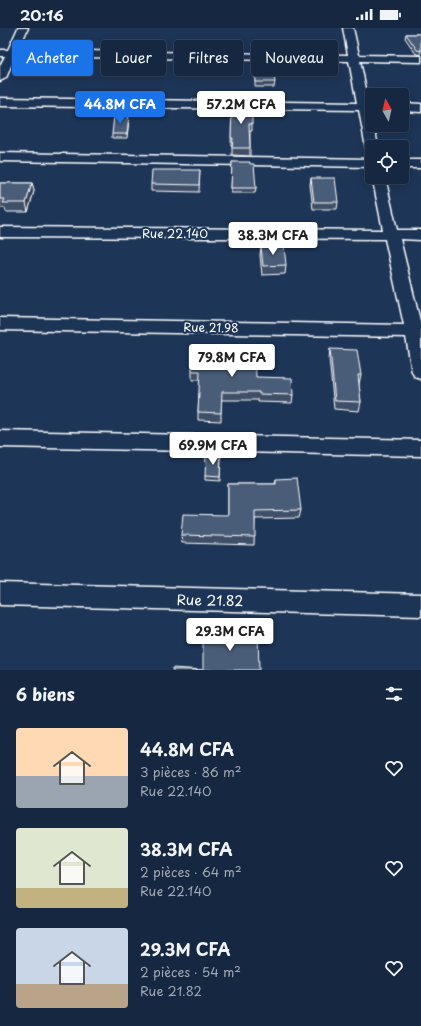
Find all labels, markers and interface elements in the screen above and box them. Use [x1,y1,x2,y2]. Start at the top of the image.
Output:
text: 20:16 [20,3,64,26]
chip: Acheter [12,40,93,76]
chip: Louer [101,40,166,76]
chip: Filtres [174,40,243,76]
chip: Nouveau [251,40,338,76]
north arrow [365,88,409,132]
map controls [365,88,409,184]
pin: 44.8M CFA [74,91,166,125]
pin: 57.2M CFA [195,91,287,125]
text: 44.8M CFA [84,94,156,113]
text: 57.2M CFA [206,94,276,113]
button: locate [365,140,409,184]
pin: 38.3M CFA [227,222,319,256]
street label: Rue 22.140 [142,224,208,242]
text: 38.3M CFA [238,225,308,244]
street label: Rue 21.98 [183,318,239,336]
pin: 79.8M CFA [186,344,278,378]
text: 79.8M CFA [198,347,266,366]
pin: 69.9M CFA [167,432,259,466]
text: 69.9M CFA [179,435,247,454]
street label: Rue 21.82 [176,589,244,611]
pin: 29.3M CFA [184,618,276,652]
text: 29.3M CFA [195,621,265,640]
text: 6 biens [16,681,75,707]
icon: filters [383,683,405,705]
text: 44.8M CFA [140,736,234,762]
icon: home [48,744,96,792]
icon: heart [383,757,405,779]
text: 3 pièces · 86 m² [140,762,241,781]
text: Rue 22.140 [140,781,212,800]
text: 38.3M CFA [140,836,233,862]
icon: home [48,844,96,892]
icon: heart [383,857,405,879]
text: 2 pièces · 64 m² [140,862,242,881]
text: Rue 22.140 [140,881,212,900]
text: 29.3M CFA [140,936,231,962]
icon: home [48,944,96,992]
icon: heart [383,957,405,979]
text: 2 pièces · 54 m² [140,962,241,981]
text: Rue 21.82 [140,981,202,1000]

